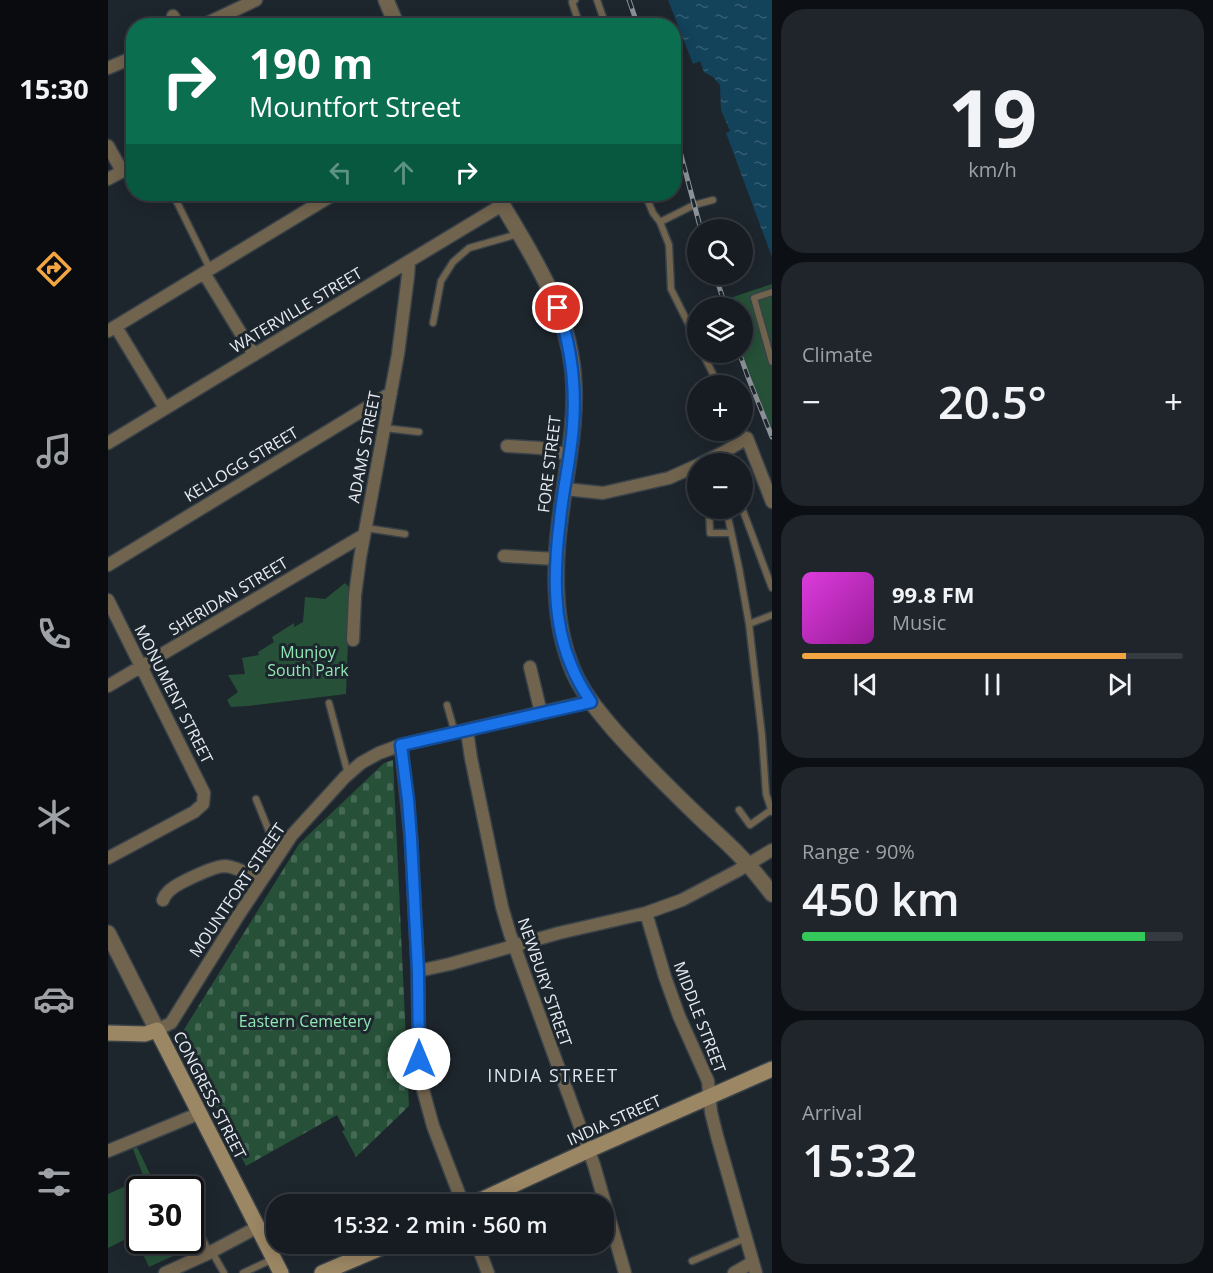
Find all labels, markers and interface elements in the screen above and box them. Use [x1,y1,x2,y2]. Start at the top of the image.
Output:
text: 190 m [249,34,373,91]
icon: right [150,42,228,120]
text: 19 [948,64,1037,170]
text: 15:30 [19,70,89,107]
text: Mountfort Street [249,88,461,125]
icon: left [324,156,357,189]
icon: ahead [387,156,420,189]
icon: right [450,156,483,189]
text: km/h [968,156,1017,183]
map controls [687,219,753,519]
button: search [687,219,753,285]
icon: directions [33,248,75,290]
street label: WATERVILLE STREET [226,262,366,358]
pin [532,282,583,333]
icon: arrive [541,291,574,324]
button: layers [687,297,753,363]
text: Climate [802,341,873,368]
text: 20.5° [938,371,1047,432]
button: + [687,375,753,441]
text: − [802,379,821,424]
text: + [1164,379,1183,424]
street label: ADAMS STREET [342,389,386,505]
street label: FORE STREET [532,414,566,514]
street label: KELLOGG STREET [180,421,302,507]
icon: music [33,430,75,472]
button: − [687,453,753,519]
street label: SHERIDAN STREET [164,552,292,640]
text: 99.8 FM [892,579,975,609]
text: Music [892,609,946,636]
icon: phone [33,613,75,655]
street label: MONUMENT STREET [129,621,219,767]
park label: Munjoy South Park [267,641,349,681]
icon: previous [849,668,882,701]
icon: pause [976,668,1009,701]
icon: next [1103,668,1136,701]
icon: climate [33,796,75,838]
street label: MOUNTFORT STREET [184,819,290,961]
text: Range · 90% [802,838,915,865]
text: 450 km [802,868,960,929]
street label: NEWBURY STREET [513,915,577,1049]
street label: MIDDLE STREET [669,958,731,1076]
icon: car [33,978,75,1020]
park label: Eastern Cemetery [239,1010,372,1032]
street label: CONGRESS STREET [168,1027,252,1163]
position arrow [387,1027,451,1091]
district label: INDIA STREET [487,1063,619,1087]
street label: INDIA STREET [563,1089,665,1151]
text: Arrival [802,1099,862,1126]
text: 15:32 [802,1129,917,1190]
icon: filters [33,1161,75,1203]
speed limit sign: 30 [126,1176,204,1254]
text: 15:32 · 2 min · 560 m [332,1209,548,1239]

